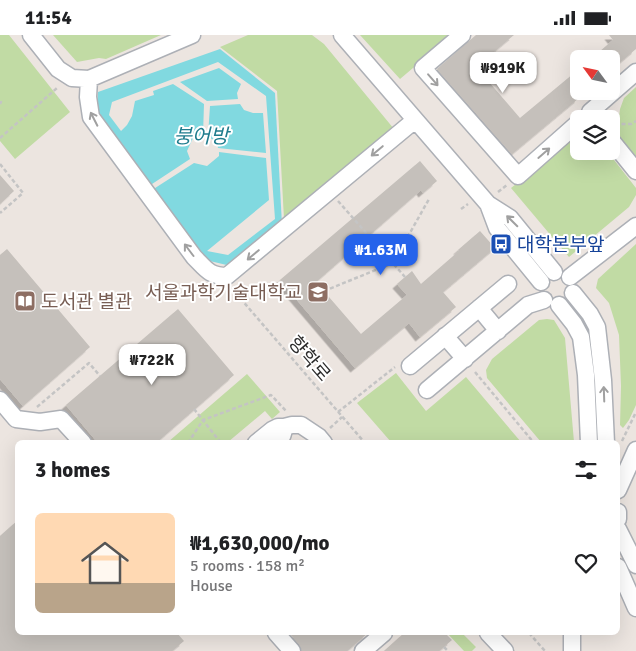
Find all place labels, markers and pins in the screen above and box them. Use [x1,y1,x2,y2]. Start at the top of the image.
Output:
pin: ₩919K [468,52,538,94]
bus stop icon: 대학본부앞 [489,232,513,256]
pin: ₩1.63M [340,233,422,276]
place label: 대학본부앞 [517,233,605,257]
school or university icon: 서울과학기술대학교 [306,280,330,304]
place label: 서울과학기술대학교 [145,281,302,305]
library icon: 도서관 별관 [13,289,37,313]
place label: 도서관 별관 [41,290,133,314]
pin: ₩722K [117,343,187,386]

